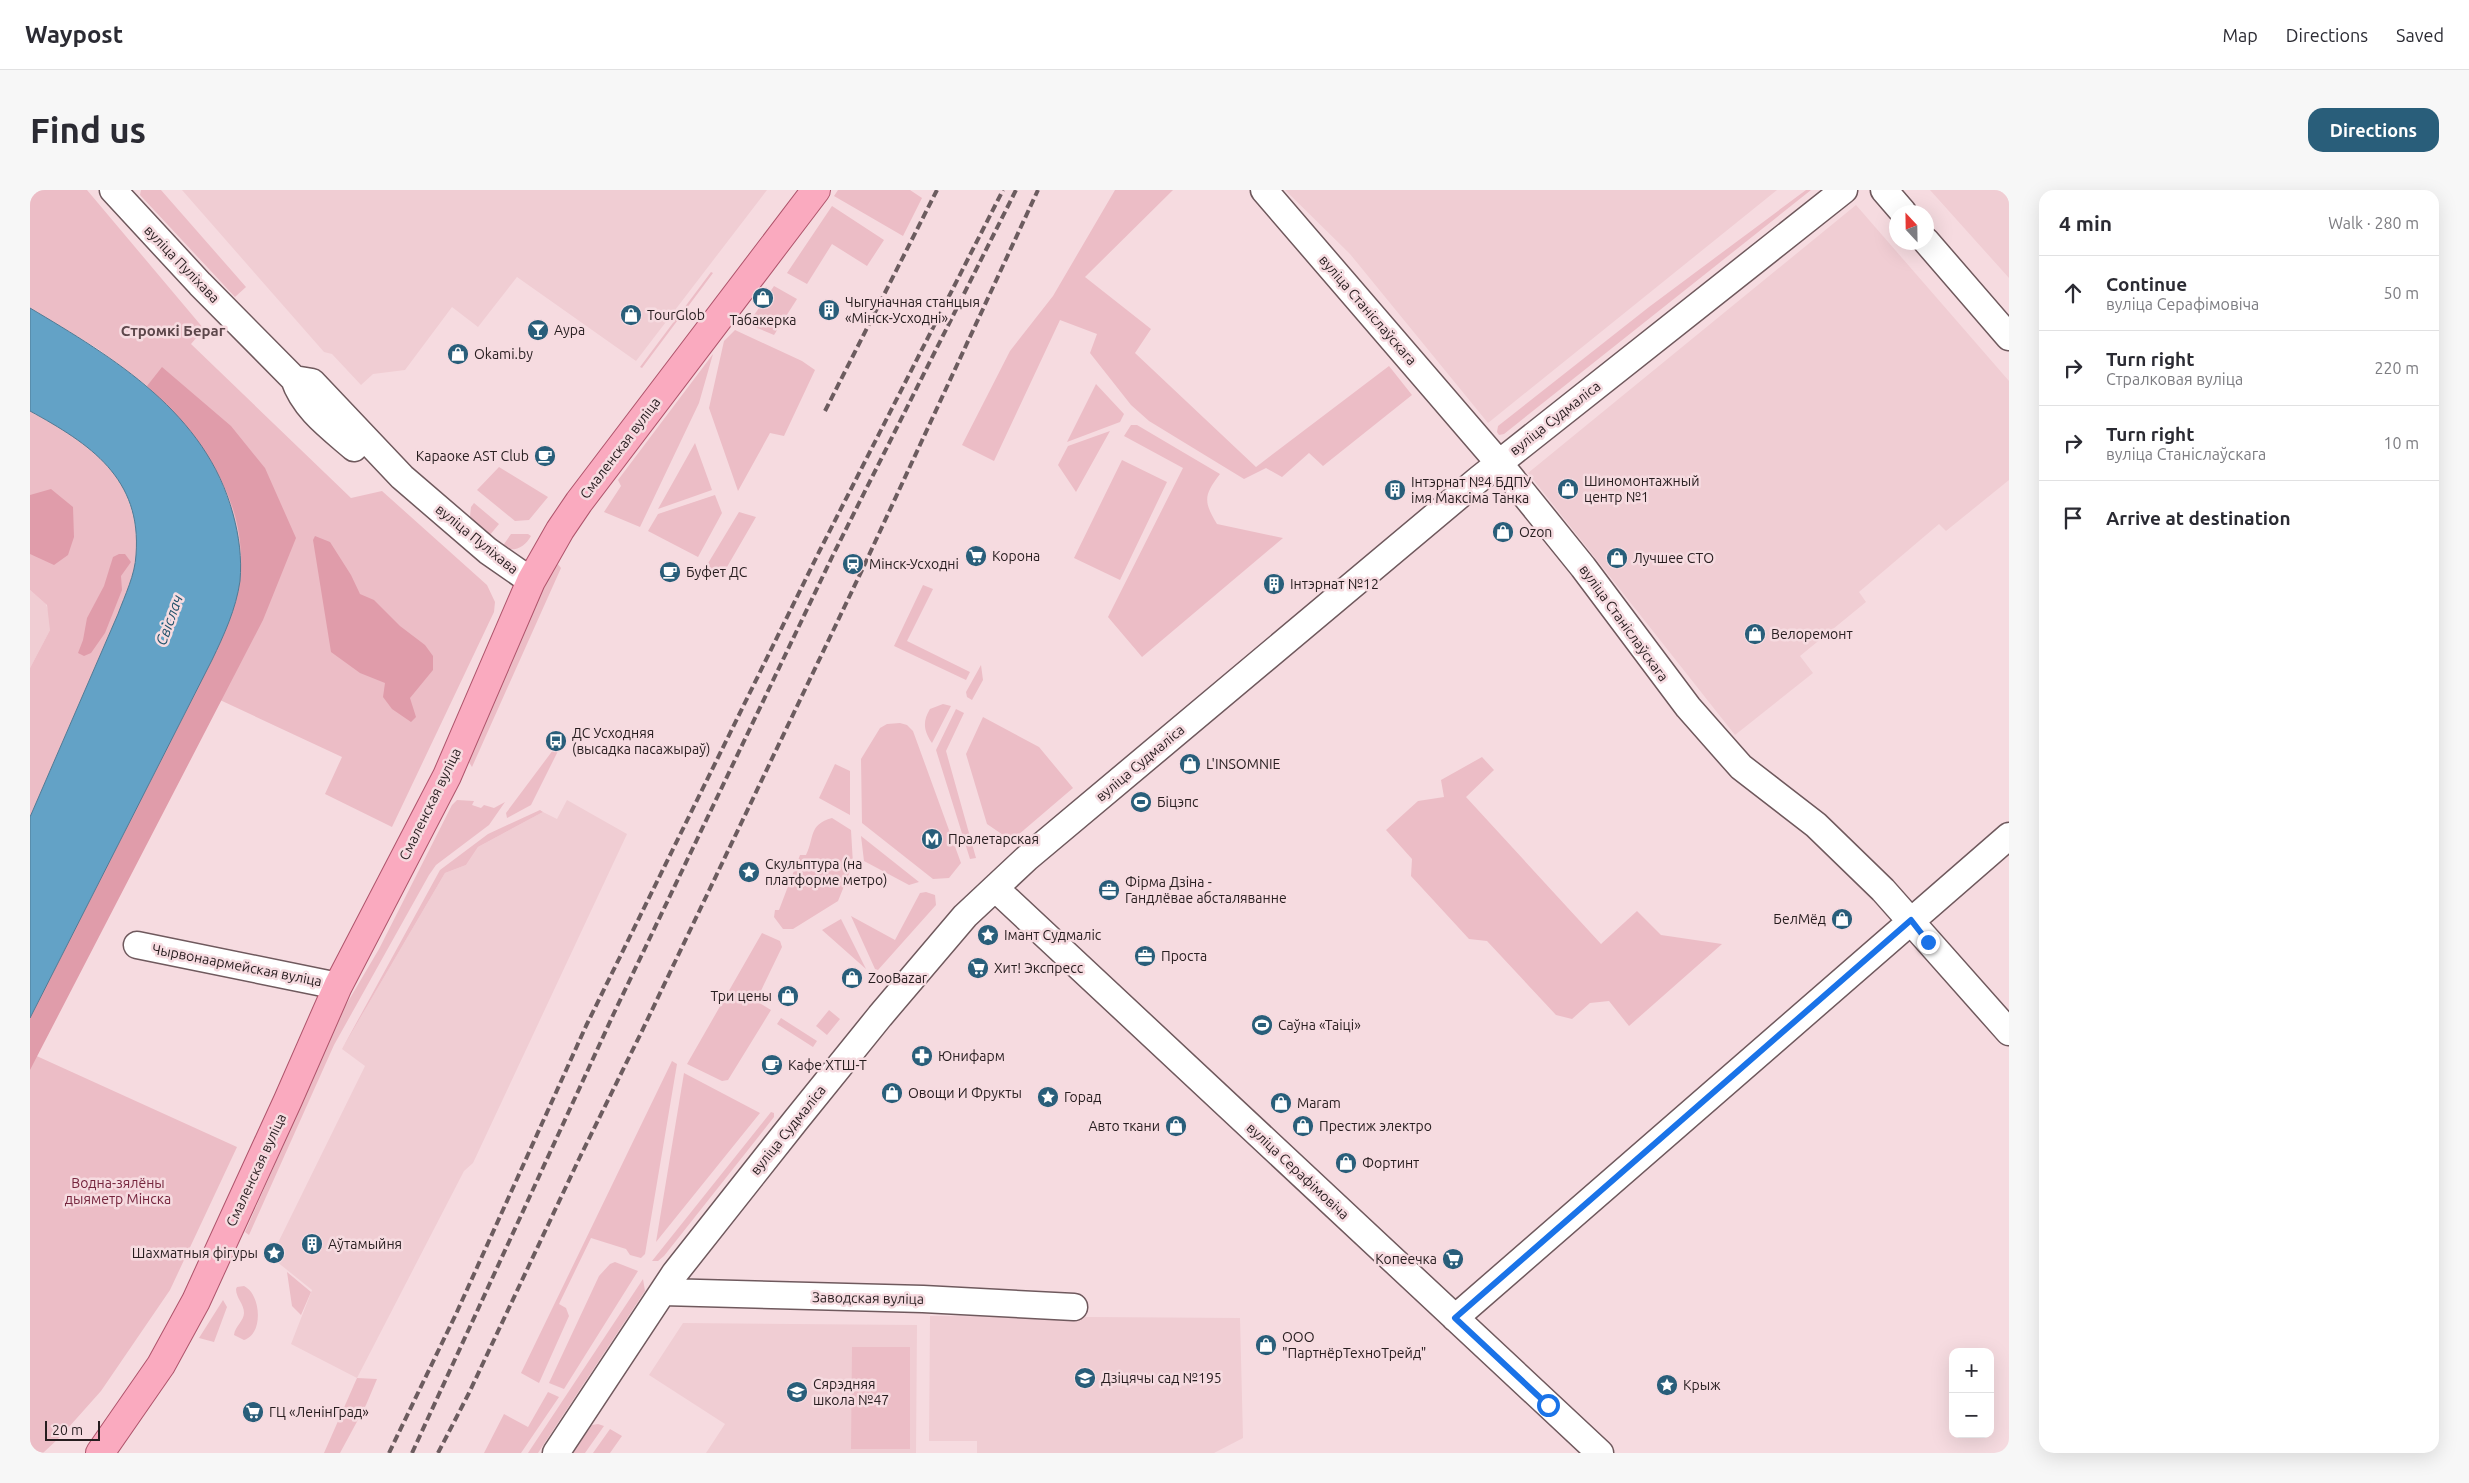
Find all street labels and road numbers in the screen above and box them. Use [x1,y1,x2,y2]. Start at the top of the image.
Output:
street label: вуліца Пуліхава [141,222,223,306]
street label: вуліца Станіслаўскага [1316,252,1420,368]
street label: вуліца Судмаліса [1507,378,1603,458]
street label: Смаленская вуліца [577,394,663,502]
street label: вуліца Пуліхава [433,501,521,577]
street label: вуліца Станіслаўскага [1576,562,1672,684]
street label: вуліца Судмаліса [1093,721,1187,805]
street label: Смаленская вуліца [396,745,464,863]
street label: Чырвонаармейская вуліца [151,941,323,989]
street label: вуліца Судмаліса [747,1082,829,1178]
street label: Смаленская вуліца [223,1111,289,1229]
street label: вуліца Серафімовіча [1243,1119,1353,1223]
street label: Заводская вуліца [812,1289,924,1307]

